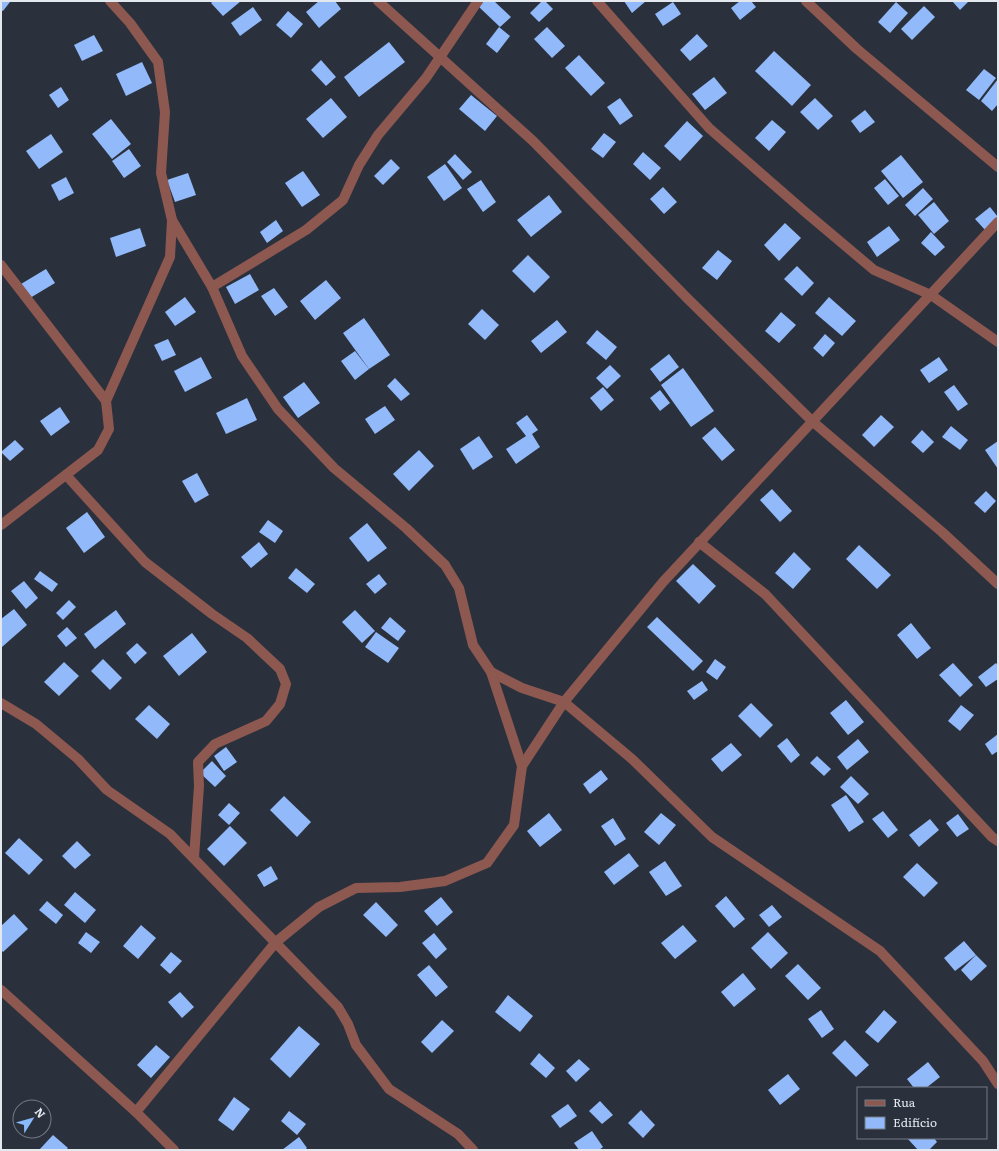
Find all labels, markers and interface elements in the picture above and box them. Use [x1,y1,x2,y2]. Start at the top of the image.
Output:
legend [857,1087,987,1139]
text: Rua [893,1093,916,1111]
north arrow [12,1099,52,1139]
text: N [32,1104,50,1121]
text: Edifício [893,1113,937,1131]

